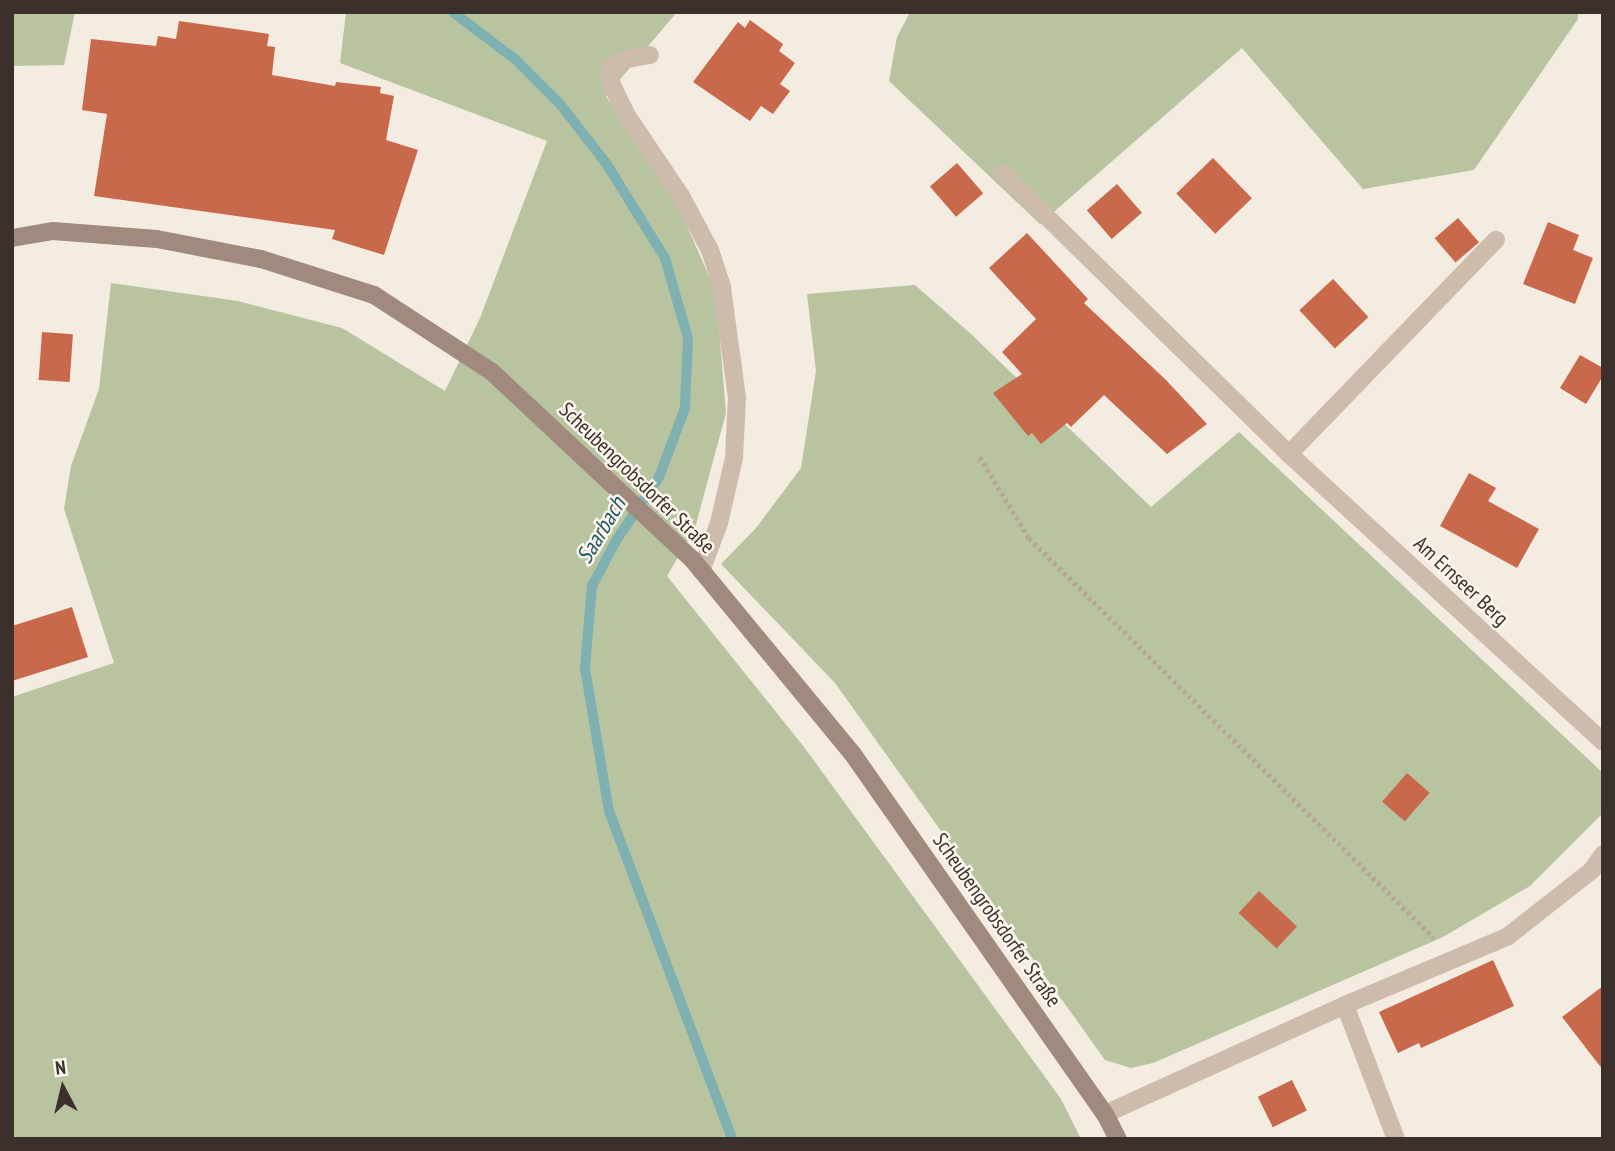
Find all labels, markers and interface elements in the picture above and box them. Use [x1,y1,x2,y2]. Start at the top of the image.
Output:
street label: Scheubengrobsdorfer Straße [554,397,720,559]
water label: Saarbach [571,492,631,568]
street label: Am Ernseer Berg [1409,531,1513,631]
street label: Scheubengrobsdorfer Straße [927,828,1067,1012]
north arrow [28,1053,98,1123]
text: N [54,1055,67,1080]

